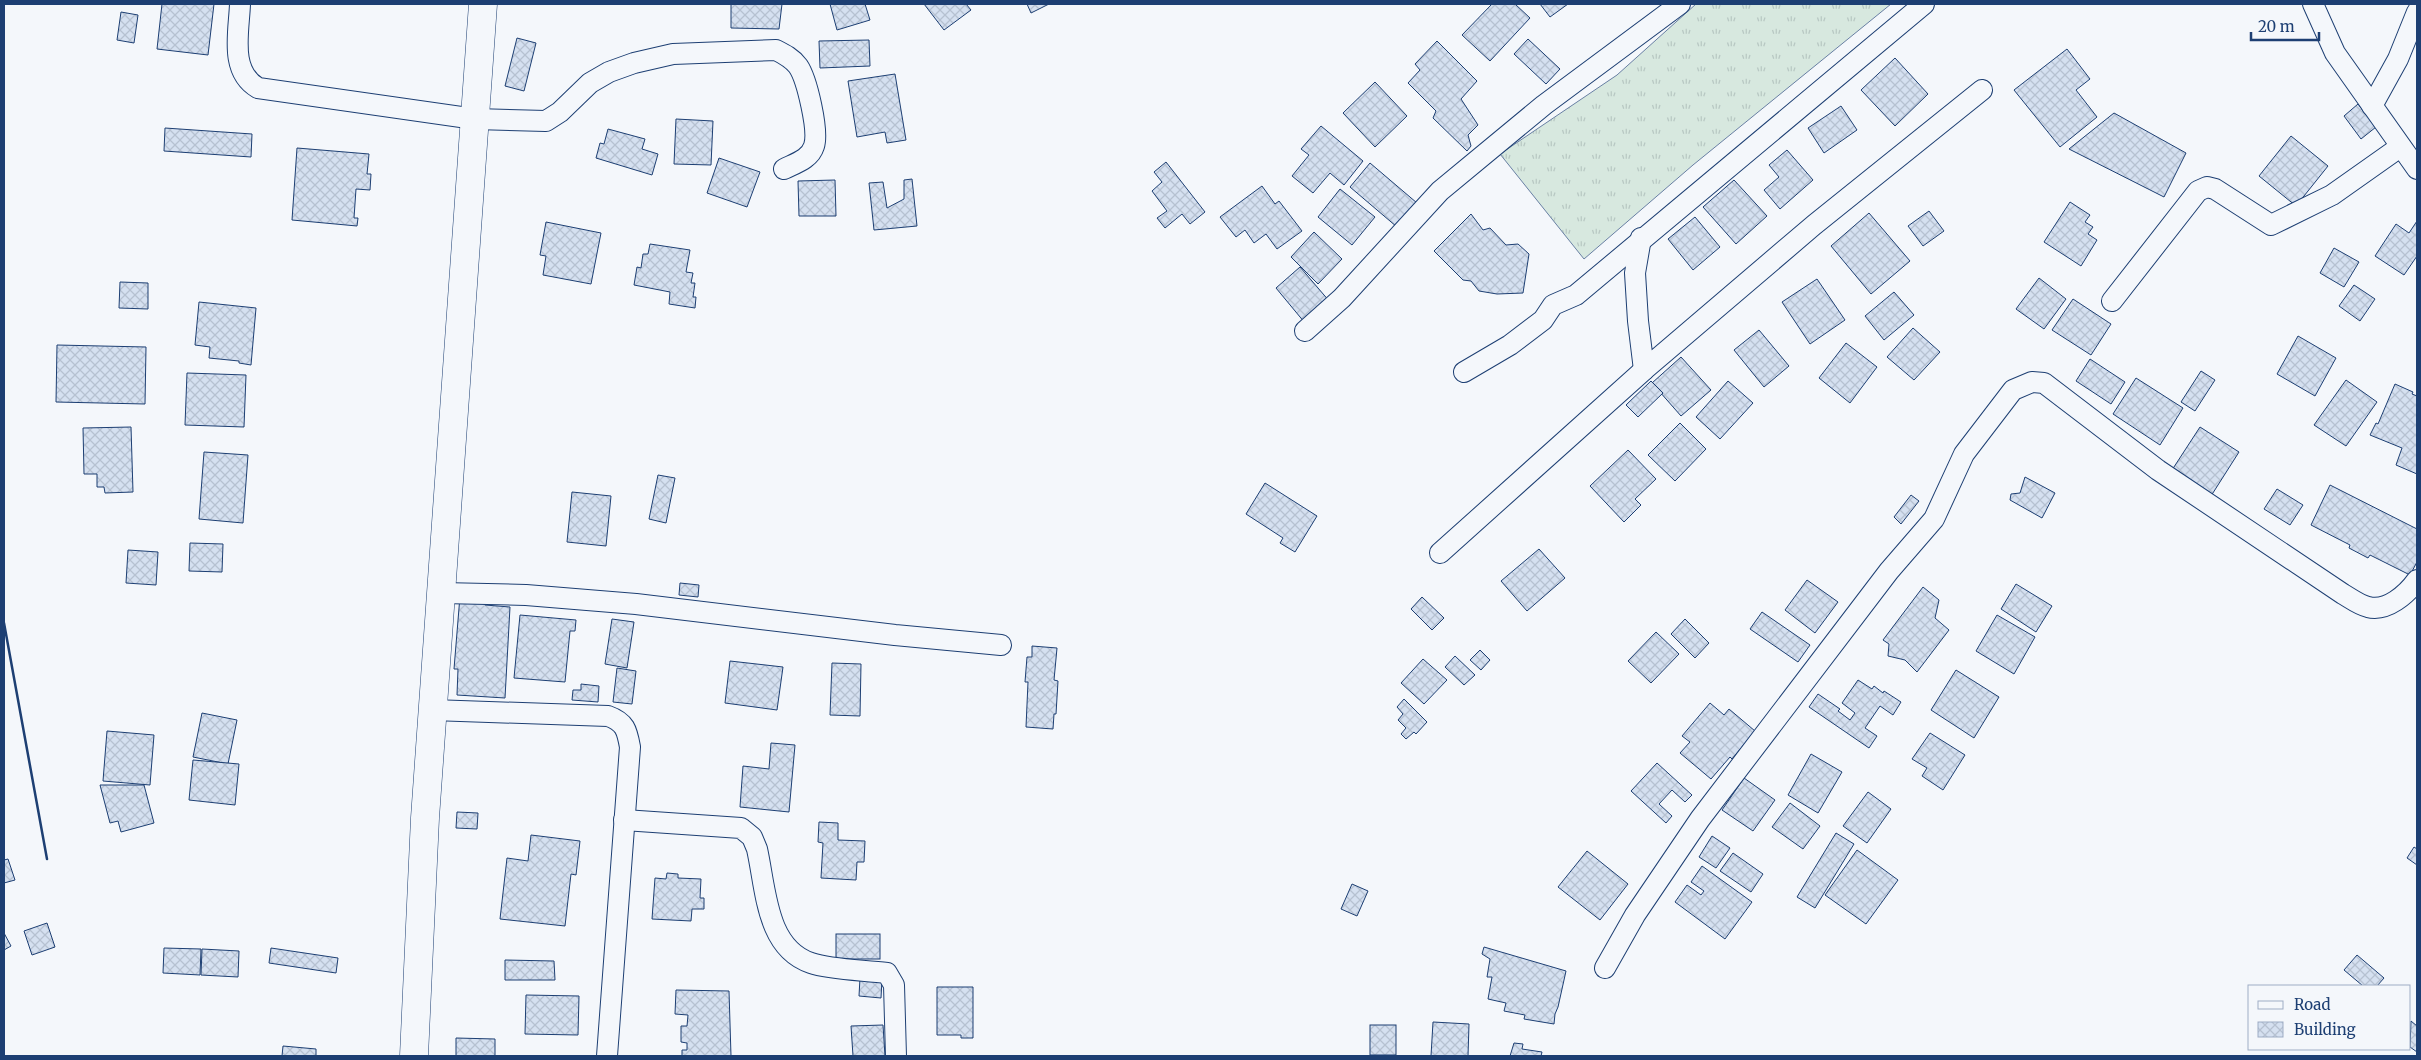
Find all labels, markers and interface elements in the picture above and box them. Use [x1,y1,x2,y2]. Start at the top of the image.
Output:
scale bar [2251,10,2318,42]
text: 20 m [2258,17,2295,36]
legend [2248,985,2411,1050]
text: Road [2294,995,2330,1014]
text: Building [2294,1020,2356,1039]

